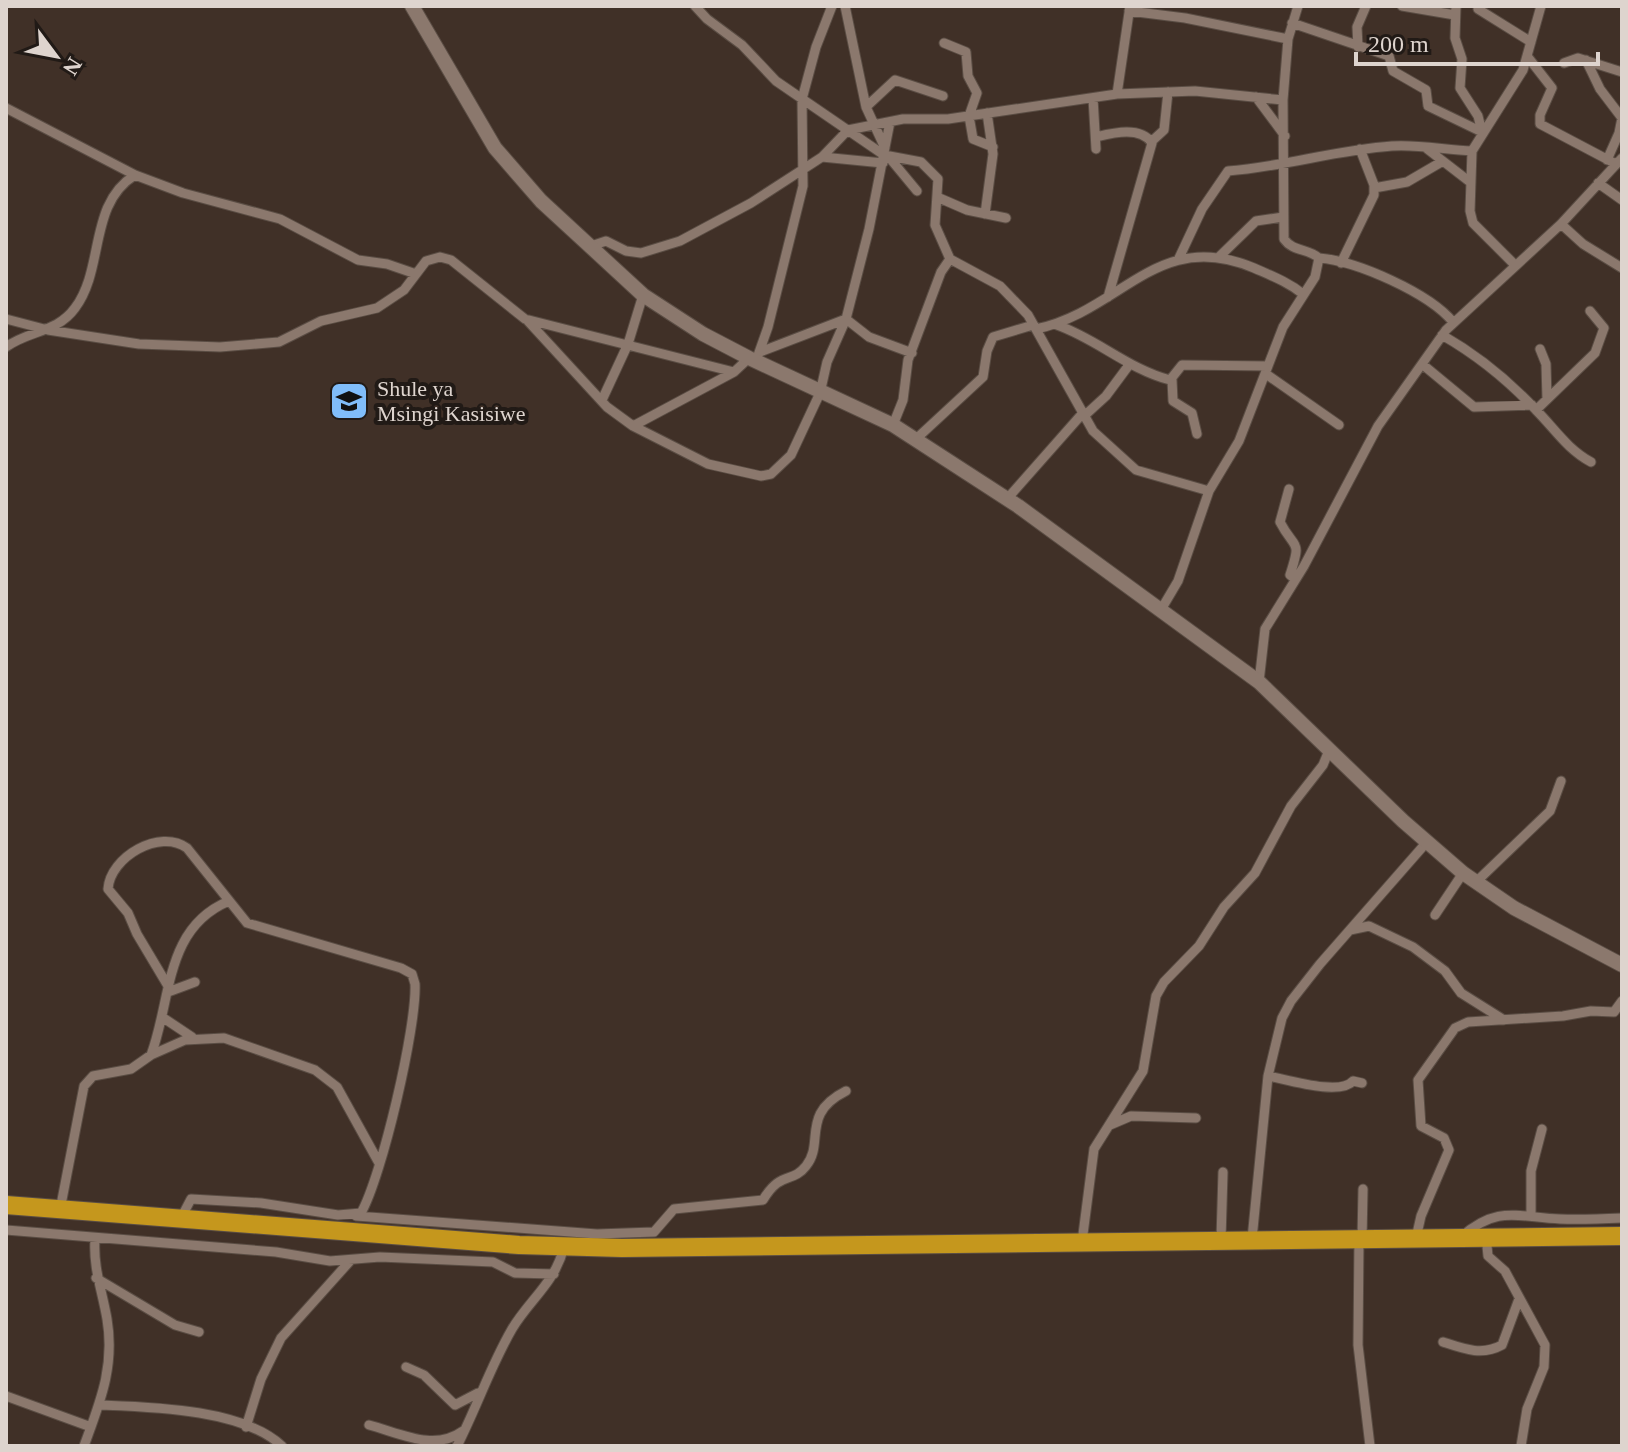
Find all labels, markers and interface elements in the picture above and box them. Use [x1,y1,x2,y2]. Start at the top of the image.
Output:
north arrow [16,16,96,96]
scale bar [1356,16,1598,66]
text: 200 m [1368,31,1429,57]
text: N [58,53,87,80]
place label: Shule ya Msingi Kasisiwe [377,376,526,426]
school or university icon: Shule ya Msingi Kasisiwe [328,380,370,422]

